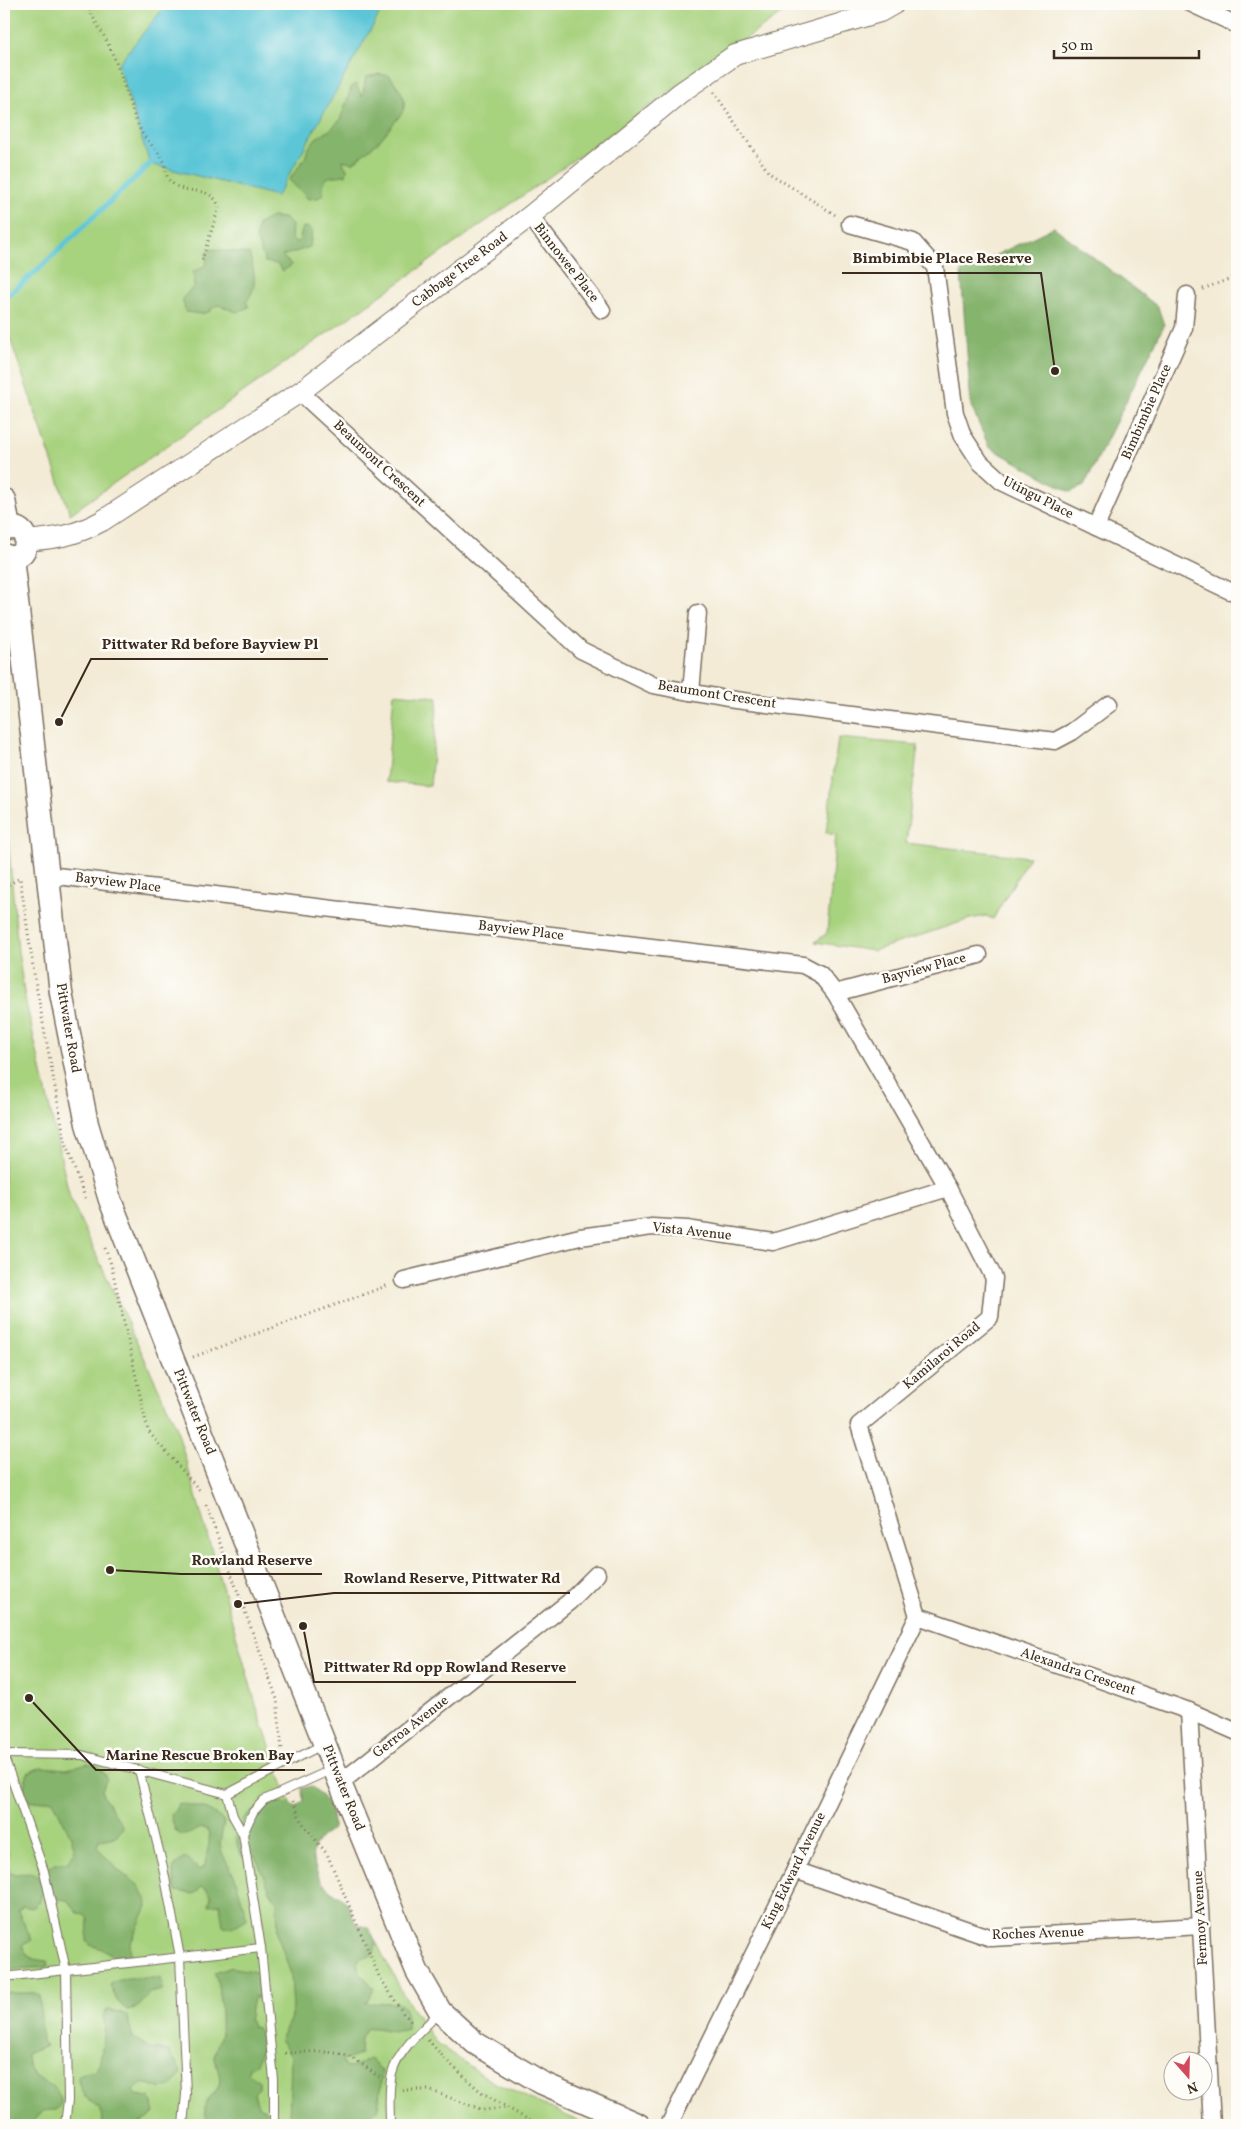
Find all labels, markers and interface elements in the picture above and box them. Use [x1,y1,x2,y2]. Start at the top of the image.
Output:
scale bar [1054,28,1198,60]
text: 50 m [1061,36,1093,57]
street label: Binnowee Place [529,219,603,307]
street label: Cabbage Tree Road [408,228,512,312]
callout: Bimbimbie Place Reserve [842,243,1041,273]
text: Bimbimbie Place Reserve [852,249,1032,270]
street label: Bimbimbie Place [1117,361,1177,463]
street label: Beaumont Crescent [329,416,429,512]
street label: Utingu Place [999,472,1077,524]
callout: Pittwater Rd before Bayview Pl [91,629,328,659]
text: Pittwater Rd before Bayview Pl [102,635,318,656]
street label: Beaumont Crescent [656,676,778,714]
street label: Bayview Place [74,868,162,898]
street label: Bayview Place [477,916,565,946]
street label: Bayview Place [880,949,969,989]
street label: Pittwater Road [51,981,85,1075]
street label: Vista Avenue [651,1218,733,1246]
street label: Kamilaroi Road [899,1318,985,1394]
street label: Pittwater Road [168,1366,220,1458]
callout: Rowland Reserve [181,1544,322,1574]
text: Rowland Reserve [192,1551,313,1572]
callout: Rowland Reserve, Pittwater Rd [334,1563,570,1593]
text: Rowland Reserve, Pittwater Rd [344,1569,560,1590]
street label: Alexandra Crescent [1018,1643,1138,1701]
callout: Pittwater Rd opp Rowland Reserve [314,1652,576,1682]
text: Pittwater Rd opp Rowland Reserve [324,1658,567,1679]
street label: Gerroa Avenue [369,1691,453,1763]
callout: Marine Rescue Broken Bay [96,1740,305,1770]
street label: Pittwater Road [317,1742,369,1834]
text: Marine Rescue Broken Bay [106,1746,295,1767]
street label: King Edward Avenue [757,1809,831,1933]
street label: Fermoy Avenue [1189,1870,1213,1966]
street label: Roches Avenue [992,1923,1085,1945]
north arrow [1164,2052,1214,2102]
text: N [1184,2076,1200,2097]

